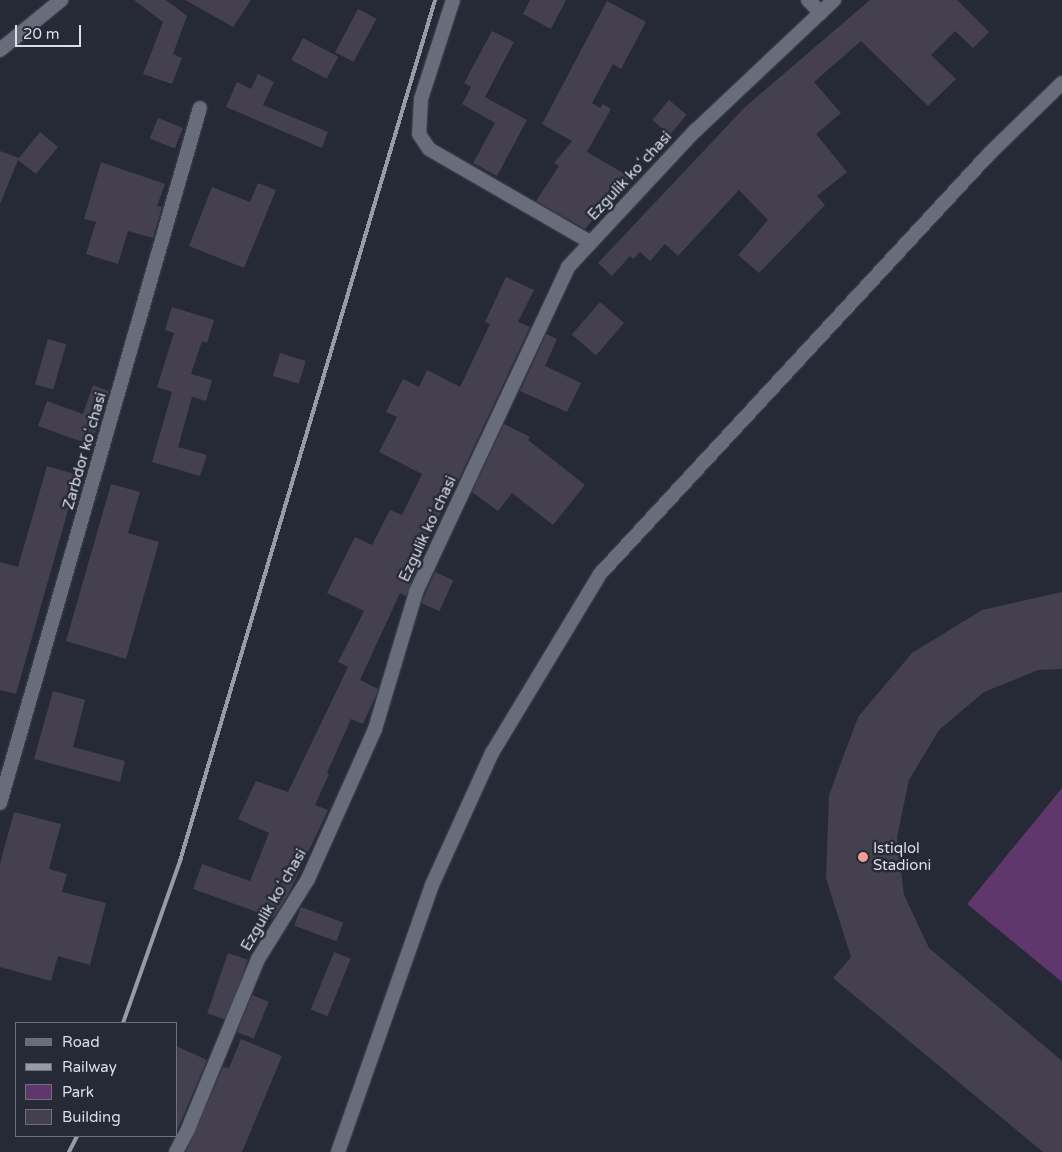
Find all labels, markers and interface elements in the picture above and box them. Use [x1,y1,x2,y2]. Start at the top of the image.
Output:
scale bar [18,15,84,47]
text: 20 m [23,25,60,43]
street label: Ezgulik koʻchasi [584,128,676,224]
street label: Zarbdor koʻchasi [60,390,110,512]
street label: Ezgulik koʻchasi [396,473,460,585]
place label: Istiqlol Stadioni [873,839,931,874]
street label: Ezgulik koʻchasi [237,846,311,954]
marker: Istiqlol Stadioni [857,851,869,863]
legend [15,1022,178,1137]
text: Road [62,1033,100,1051]
text: Railway [62,1058,117,1076]
text: Park [62,1083,94,1101]
text: Building [62,1108,121,1126]

